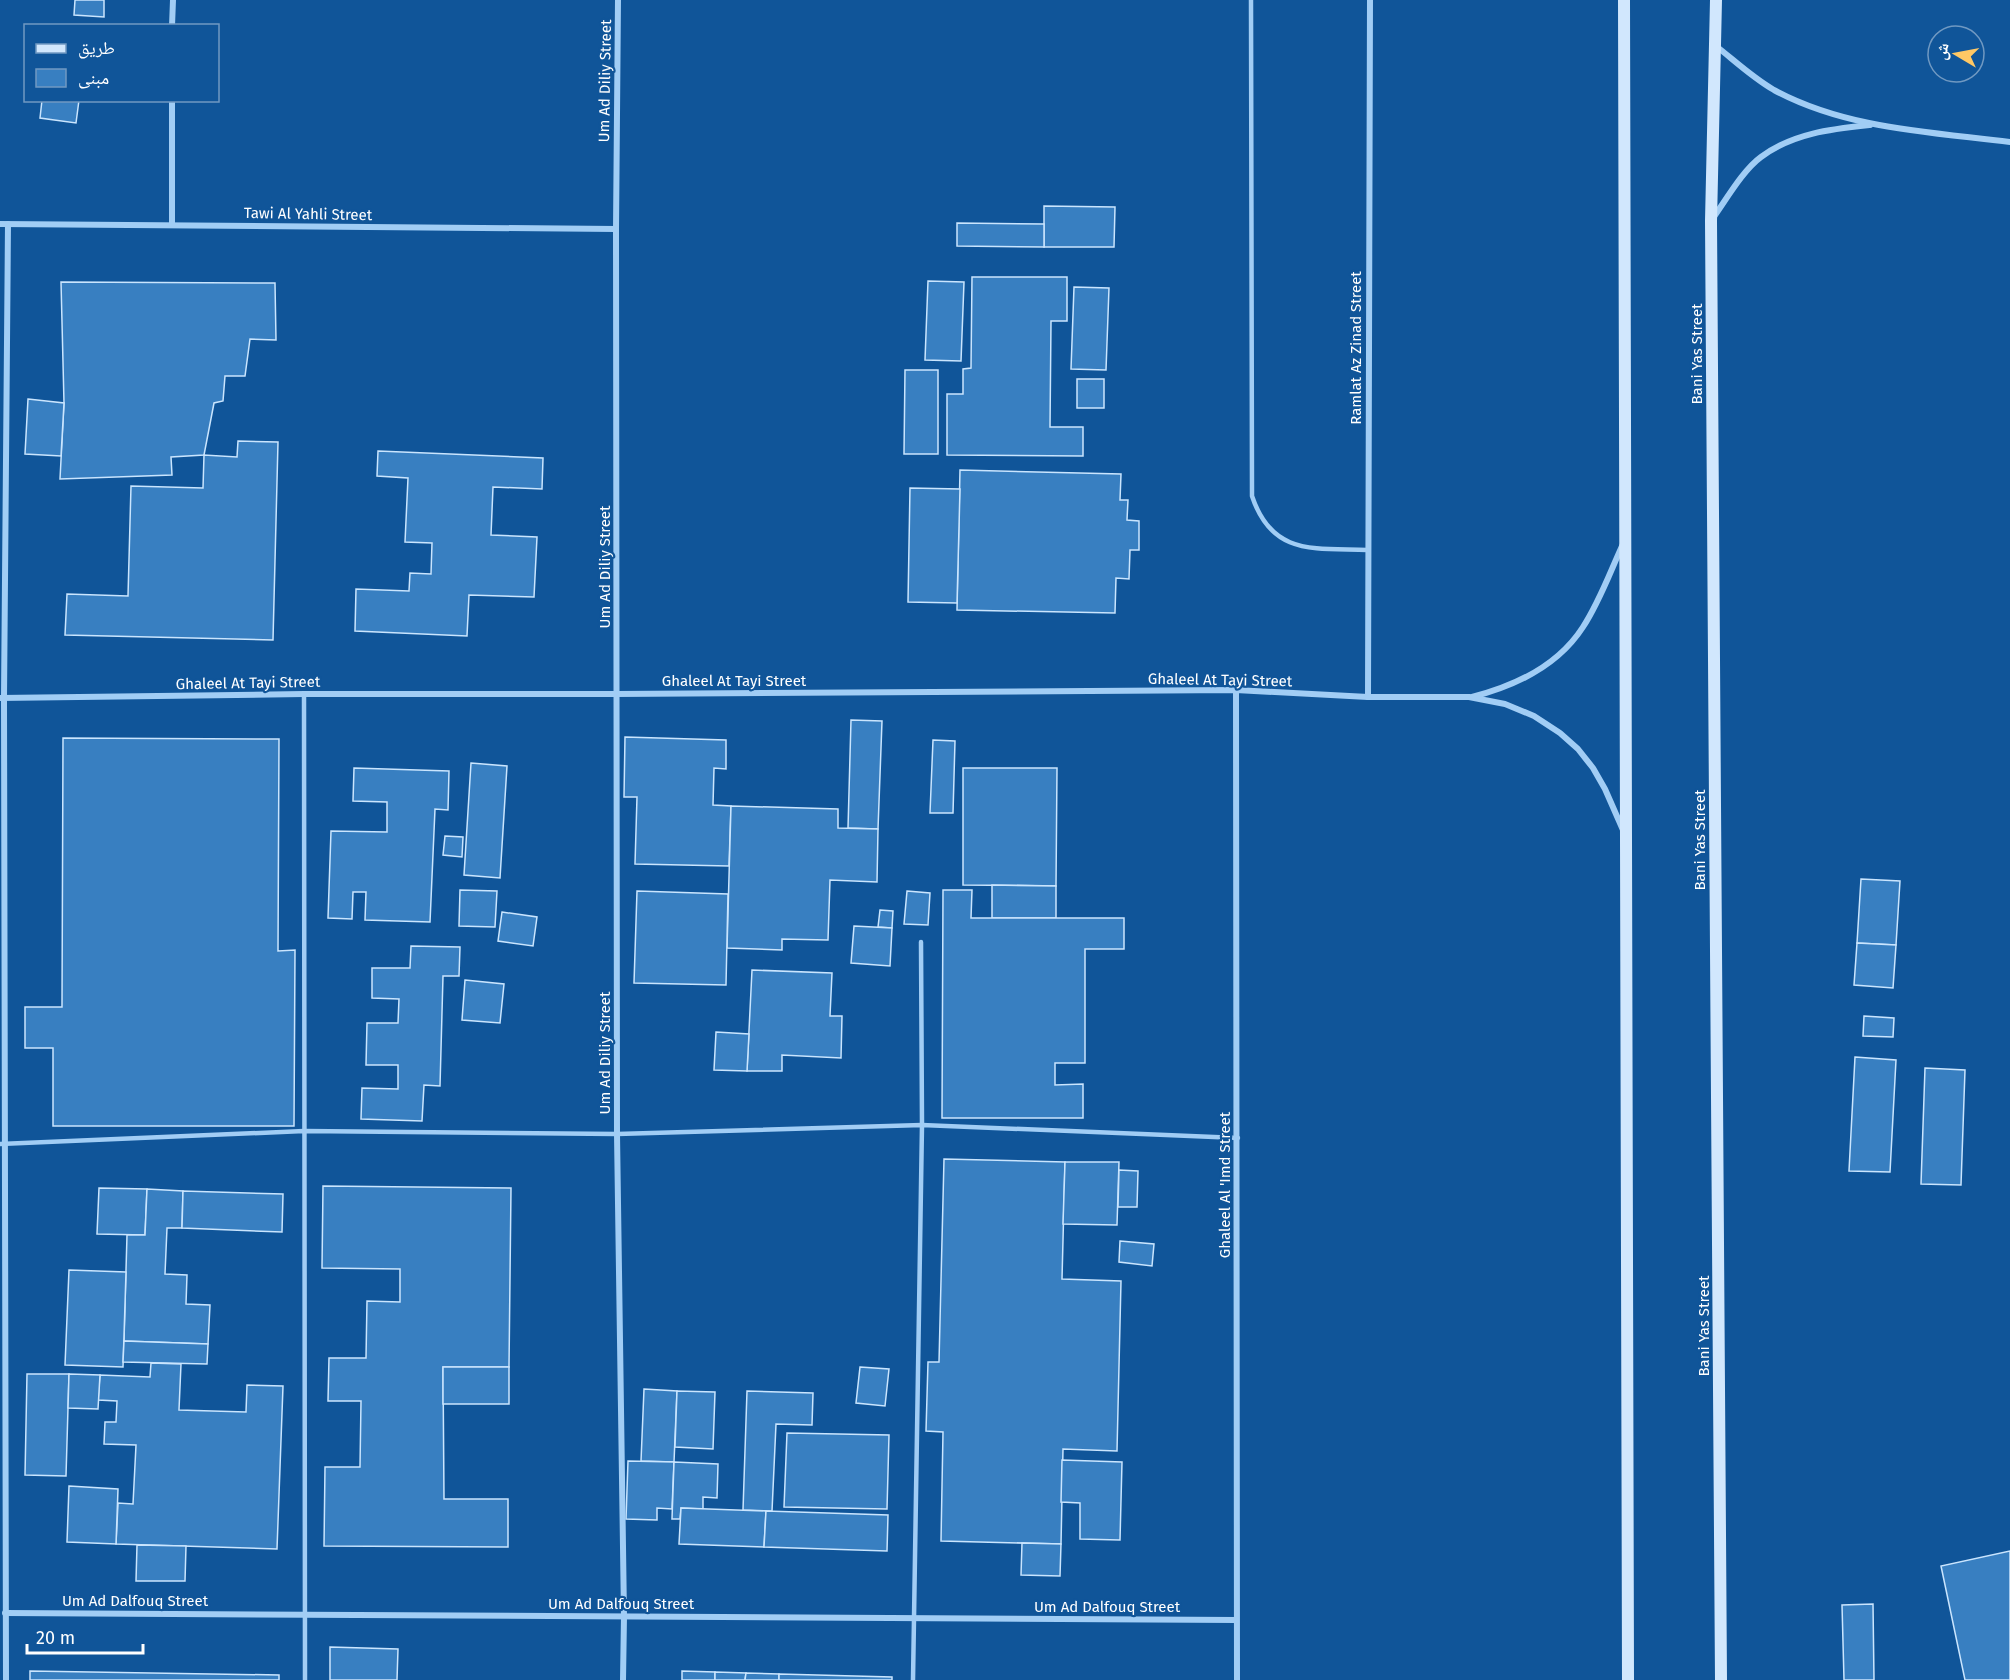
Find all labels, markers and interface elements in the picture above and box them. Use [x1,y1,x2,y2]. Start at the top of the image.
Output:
street label: Um Ad Diliy Street [595,19,615,143]
legend [24,24,219,102]
north arrow [1926,24,1986,84]
text: طريق [78,37,115,59]
text: ش [1931,41,1953,61]
text: مبنى [78,67,109,89]
street label: Tawi Al Yahli Street [244,204,373,224]
street label: Ramlat Az Zinad Street [1347,271,1365,425]
street label: Bani Yas Street [1688,303,1706,405]
street label: Um Ad Diliy Street [596,505,614,628]
street label: Ghaleel At Tayi Street [1148,670,1293,690]
street label: Ghaleel At Tayi Street [662,672,807,690]
street label: Ghaleel At Tayi Street [176,673,321,693]
street label: Bani Yas Street [1691,789,1709,891]
street label: Um Ad Diliy Street [596,991,614,1114]
street label: Ghaleel Al 'Imd Street [1216,1111,1234,1258]
street label: Bani Yas Street [1695,1275,1713,1377]
street label: Um Ad Dalfouq Street [62,1592,209,1610]
street label: Um Ad Dalfouq Street [548,1595,695,1613]
street label: Um Ad Dalfouq Street [1034,1598,1181,1616]
scale bar [27,1617,142,1655]
text: 20 m [36,1627,75,1649]

